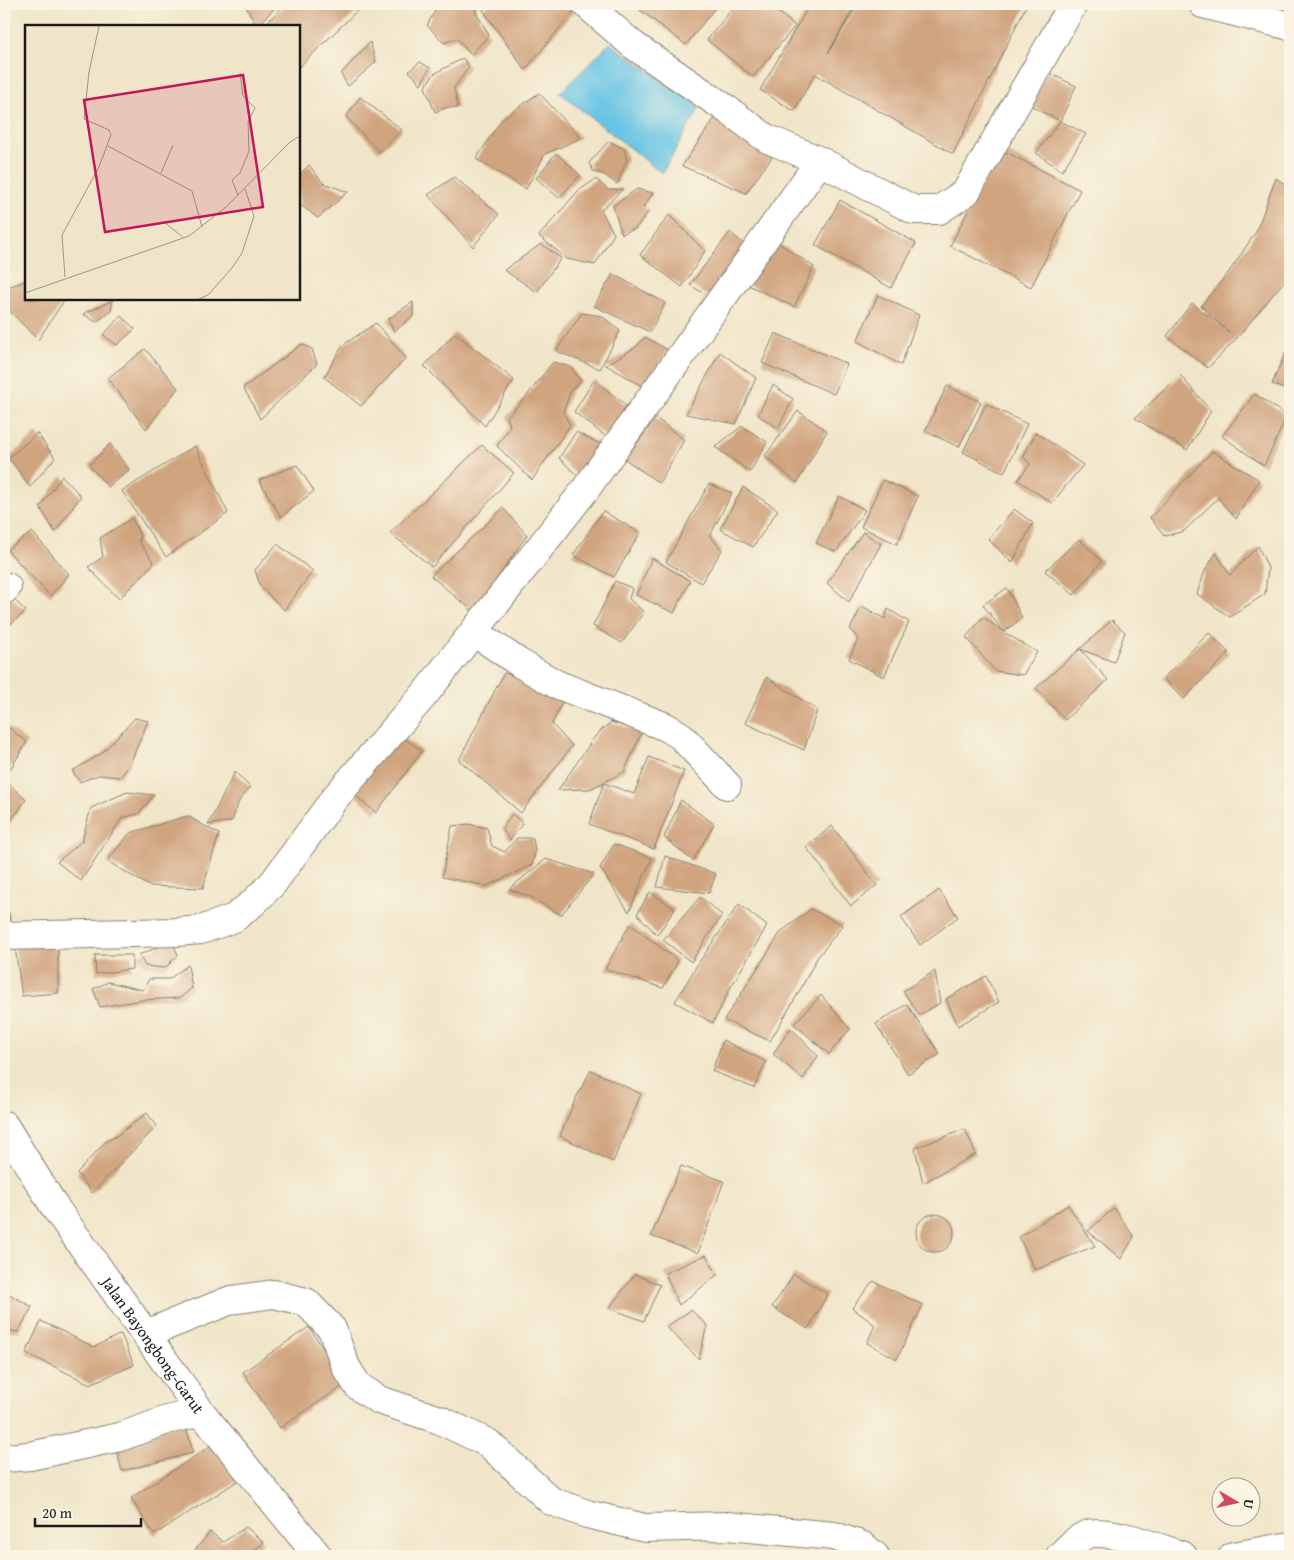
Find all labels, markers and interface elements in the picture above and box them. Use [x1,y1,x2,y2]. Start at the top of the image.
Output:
inset map [25,25,300,300]
street label: Jalan Bayongbong-Garut [95,1270,211,1419]
north arrow [1212,1478,1262,1528]
scale bar [35,1495,141,1527]
text: U [1238,1498,1259,1511]
text: 20 m [42,1502,73,1523]

